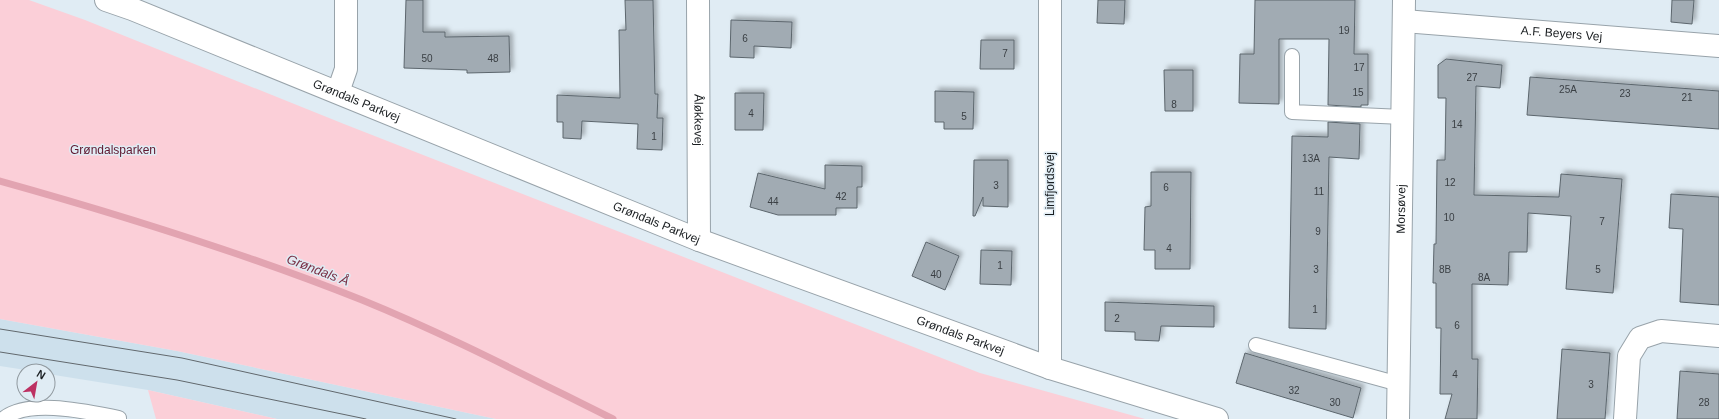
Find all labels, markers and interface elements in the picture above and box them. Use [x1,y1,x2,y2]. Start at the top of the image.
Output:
street label: A.F. Beyers Vej [1520,23,1603,44]
house number: 19 [1338,25,1350,36]
house number: 6 [742,33,748,44]
house number: 7 [1002,48,1008,59]
house number: 50 [421,53,433,64]
house number: 48 [487,53,499,64]
house number: 17 [1353,62,1365,73]
house number: 27 [1466,72,1478,83]
street label: Grøndals Parkvej [311,76,402,124]
house number: 25A [1559,84,1577,95]
house number: 15 [1352,87,1364,98]
house number: 23 [1619,88,1631,99]
house number: 21 [1681,92,1693,103]
street label: Åløkkevej [691,94,706,146]
house number: 8 [1171,99,1177,110]
house number: 4 [748,108,754,119]
house number: 5 [961,111,967,122]
house number: 14 [1451,119,1463,130]
house number: 1 [651,131,657,142]
park label: Grøndalsparken [70,143,156,157]
street label: Limfjordsvej [1043,152,1057,216]
house number: 13A [1302,153,1320,164]
house number: 12 [1444,177,1456,188]
house number: 3 [993,180,999,191]
house number: 6 [1163,182,1169,193]
street label: Morsøvej [1394,184,1408,234]
house number: 11 [1314,186,1325,197]
house number: 42 [835,191,847,202]
house number: 44 [767,196,779,207]
street label: Grøndals Parkvej [611,199,702,247]
house number: 10 [1443,212,1455,223]
house number: 7 [1599,216,1605,227]
house number: 9 [1315,226,1321,237]
house number: 4 [1166,243,1172,254]
water label: Grøndals Å [285,251,351,289]
house number: 1 [997,260,1003,271]
house number: 3 [1313,264,1319,275]
house number: 8B [1439,264,1451,275]
house number: 5 [1595,264,1601,275]
house number: 40 [930,269,942,280]
house number: 8A [1478,272,1490,283]
house number: 1 [1312,304,1318,315]
street label: Grøndals Parkvej [914,313,1006,358]
house number: 2 [1114,313,1120,324]
house number: 6 [1454,320,1460,331]
north arrow [16,363,56,403]
text: N [35,367,48,382]
house number: 4 [1452,369,1458,380]
house number: 3 [1588,379,1594,390]
house number: 32 [1288,385,1300,396]
house number: 30 [1329,397,1341,408]
house number: 28 [1698,397,1710,408]

